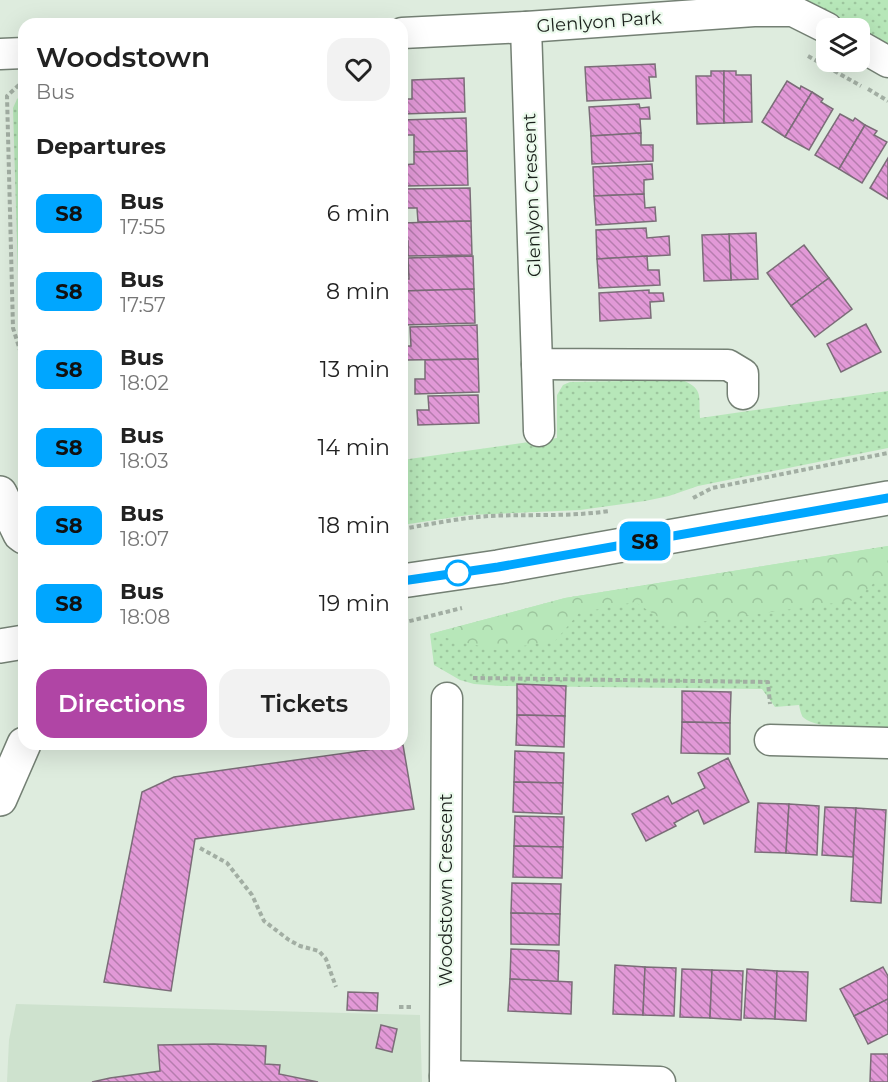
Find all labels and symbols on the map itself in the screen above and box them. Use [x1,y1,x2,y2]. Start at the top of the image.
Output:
street label: Glenlyon Park [536,7,663,37]
street label: Glenlyon Crescent [518,113,546,277]
line badge: S8 [618,522,672,560]
unlabelled marker [445,560,471,586]
street label: Woodstown Crescent [435,794,457,987]

